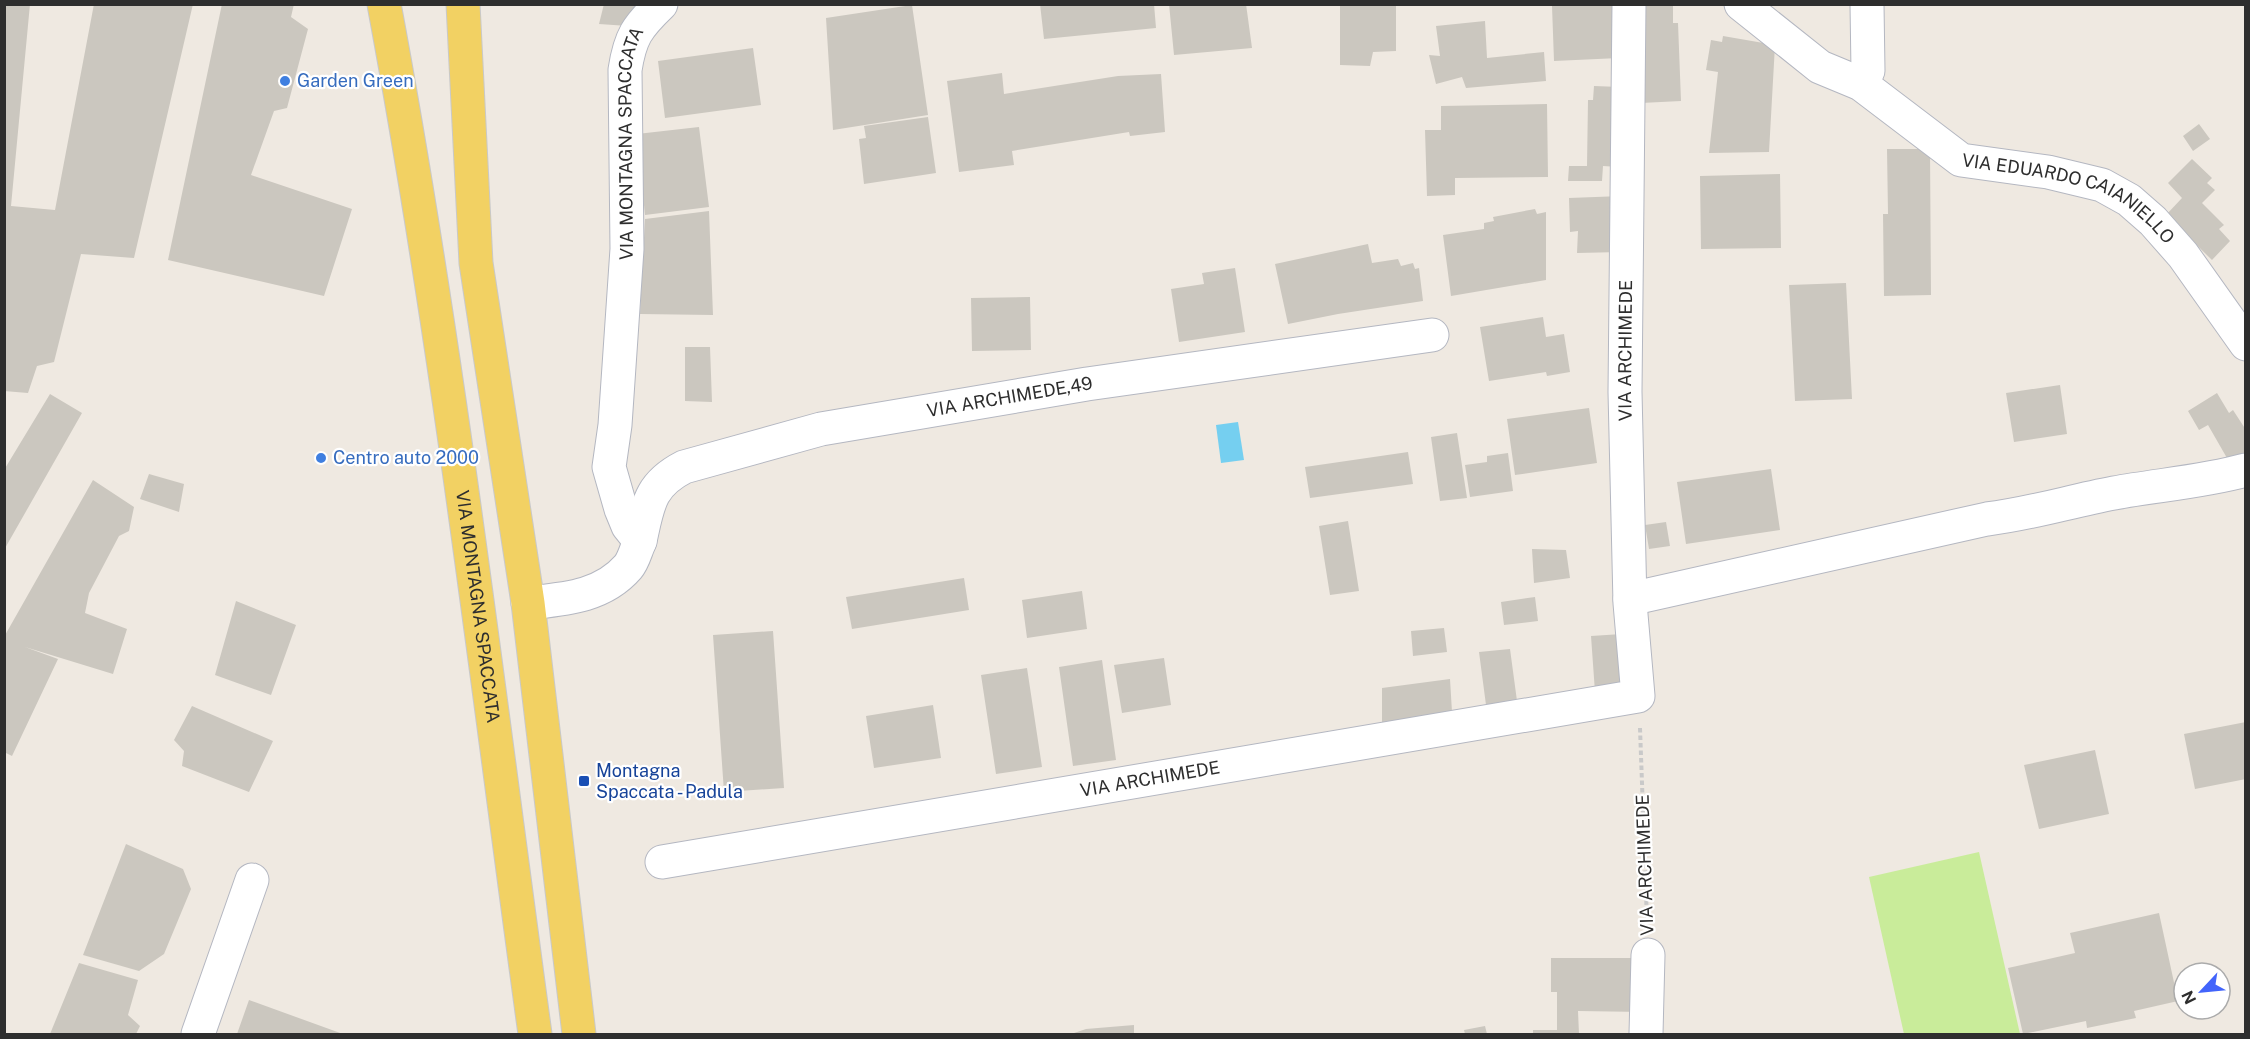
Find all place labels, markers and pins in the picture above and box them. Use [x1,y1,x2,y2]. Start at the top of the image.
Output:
place label: Garden Green [297,70,414,91]
marker: Garden Green [278,74,292,88]
place label: Centro auto 2000 [333,447,479,468]
marker: Centro auto 2000 [314,451,328,465]
place label: Montagna Spaccata - Padula [596,760,743,802]
marker: Montagna Spaccata - Padula [577,774,591,788]

